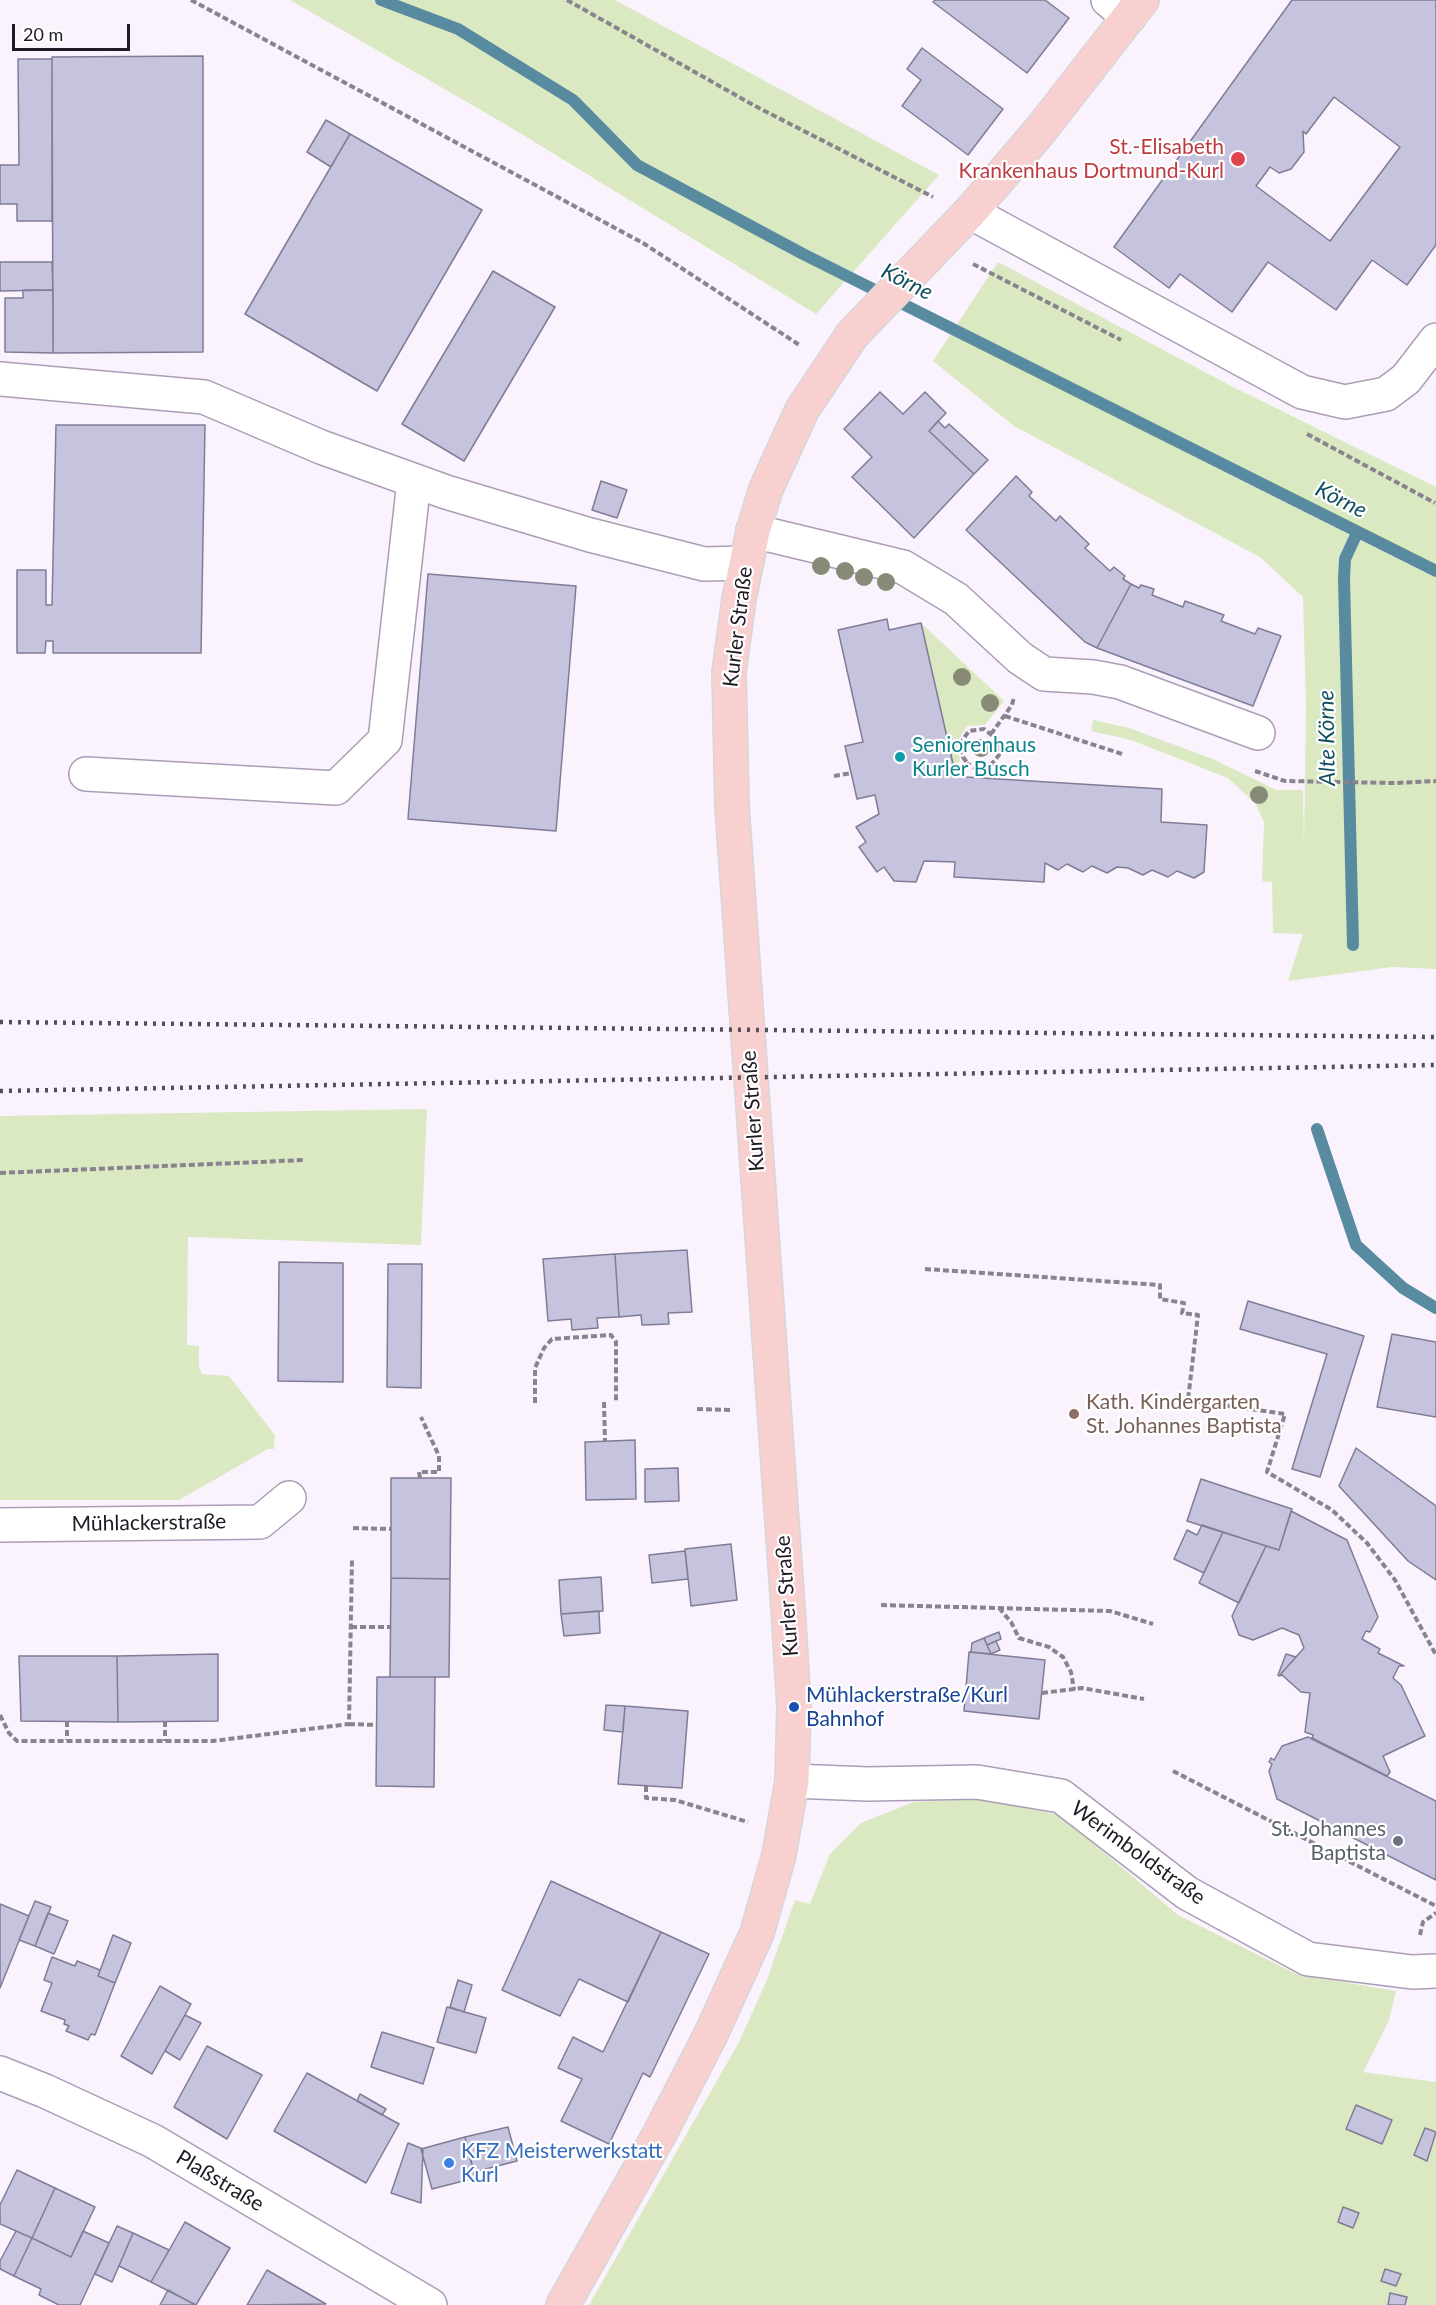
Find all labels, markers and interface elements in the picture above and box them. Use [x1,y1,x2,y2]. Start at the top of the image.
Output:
scale bar [15,12,134,50]
text: 20 m [23,23,63,45]
place label: St.-Elisabeth Krankenhaus Dortmund-Kurl [958,134,1224,184]
marker: St.-Elisabeth Krankenhaus Dortmund-Kurl [1229,150,1247,168]
water label: Körne [877,258,937,306]
water label: Körne [1311,476,1371,524]
street label: Kurler Straße [718,565,758,689]
water label: Alte Körne [1313,690,1341,786]
place label: Seniorenhaus Kurler Busch [912,732,1036,782]
marker: Seniorenhaus Kurler Busch [893,750,907,764]
street label: Kurler Straße [736,1050,770,1172]
place label: Kath. Kindergarten St. Johannes Baptista [1086,1389,1282,1439]
marker: Kath. Kindergarten St. Johannes Baptista [1067,1407,1081,1421]
street label: Mühlackerstraße [71,1509,227,1537]
street label: Kurler Straße [770,1535,804,1657]
place label: Mühlackerstraße/Kurl Bahnhof [806,1682,1008,1732]
marker: Mühlackerstraße/Kurl Bahnhof [787,1700,801,1714]
street label: Werimboldstraße [1066,1796,1210,1910]
place label: St. Johannes Baptista [1271,1816,1386,1866]
marker: St. Johannes Baptista [1391,1834,1405,1848]
place label: KFZ Meisterwerkstatt Kurl [461,2138,662,2188]
street label: Plaßstraße [172,2145,268,2217]
marker: KFZ Meisterwerkstatt Kurl [442,2156,456,2170]

